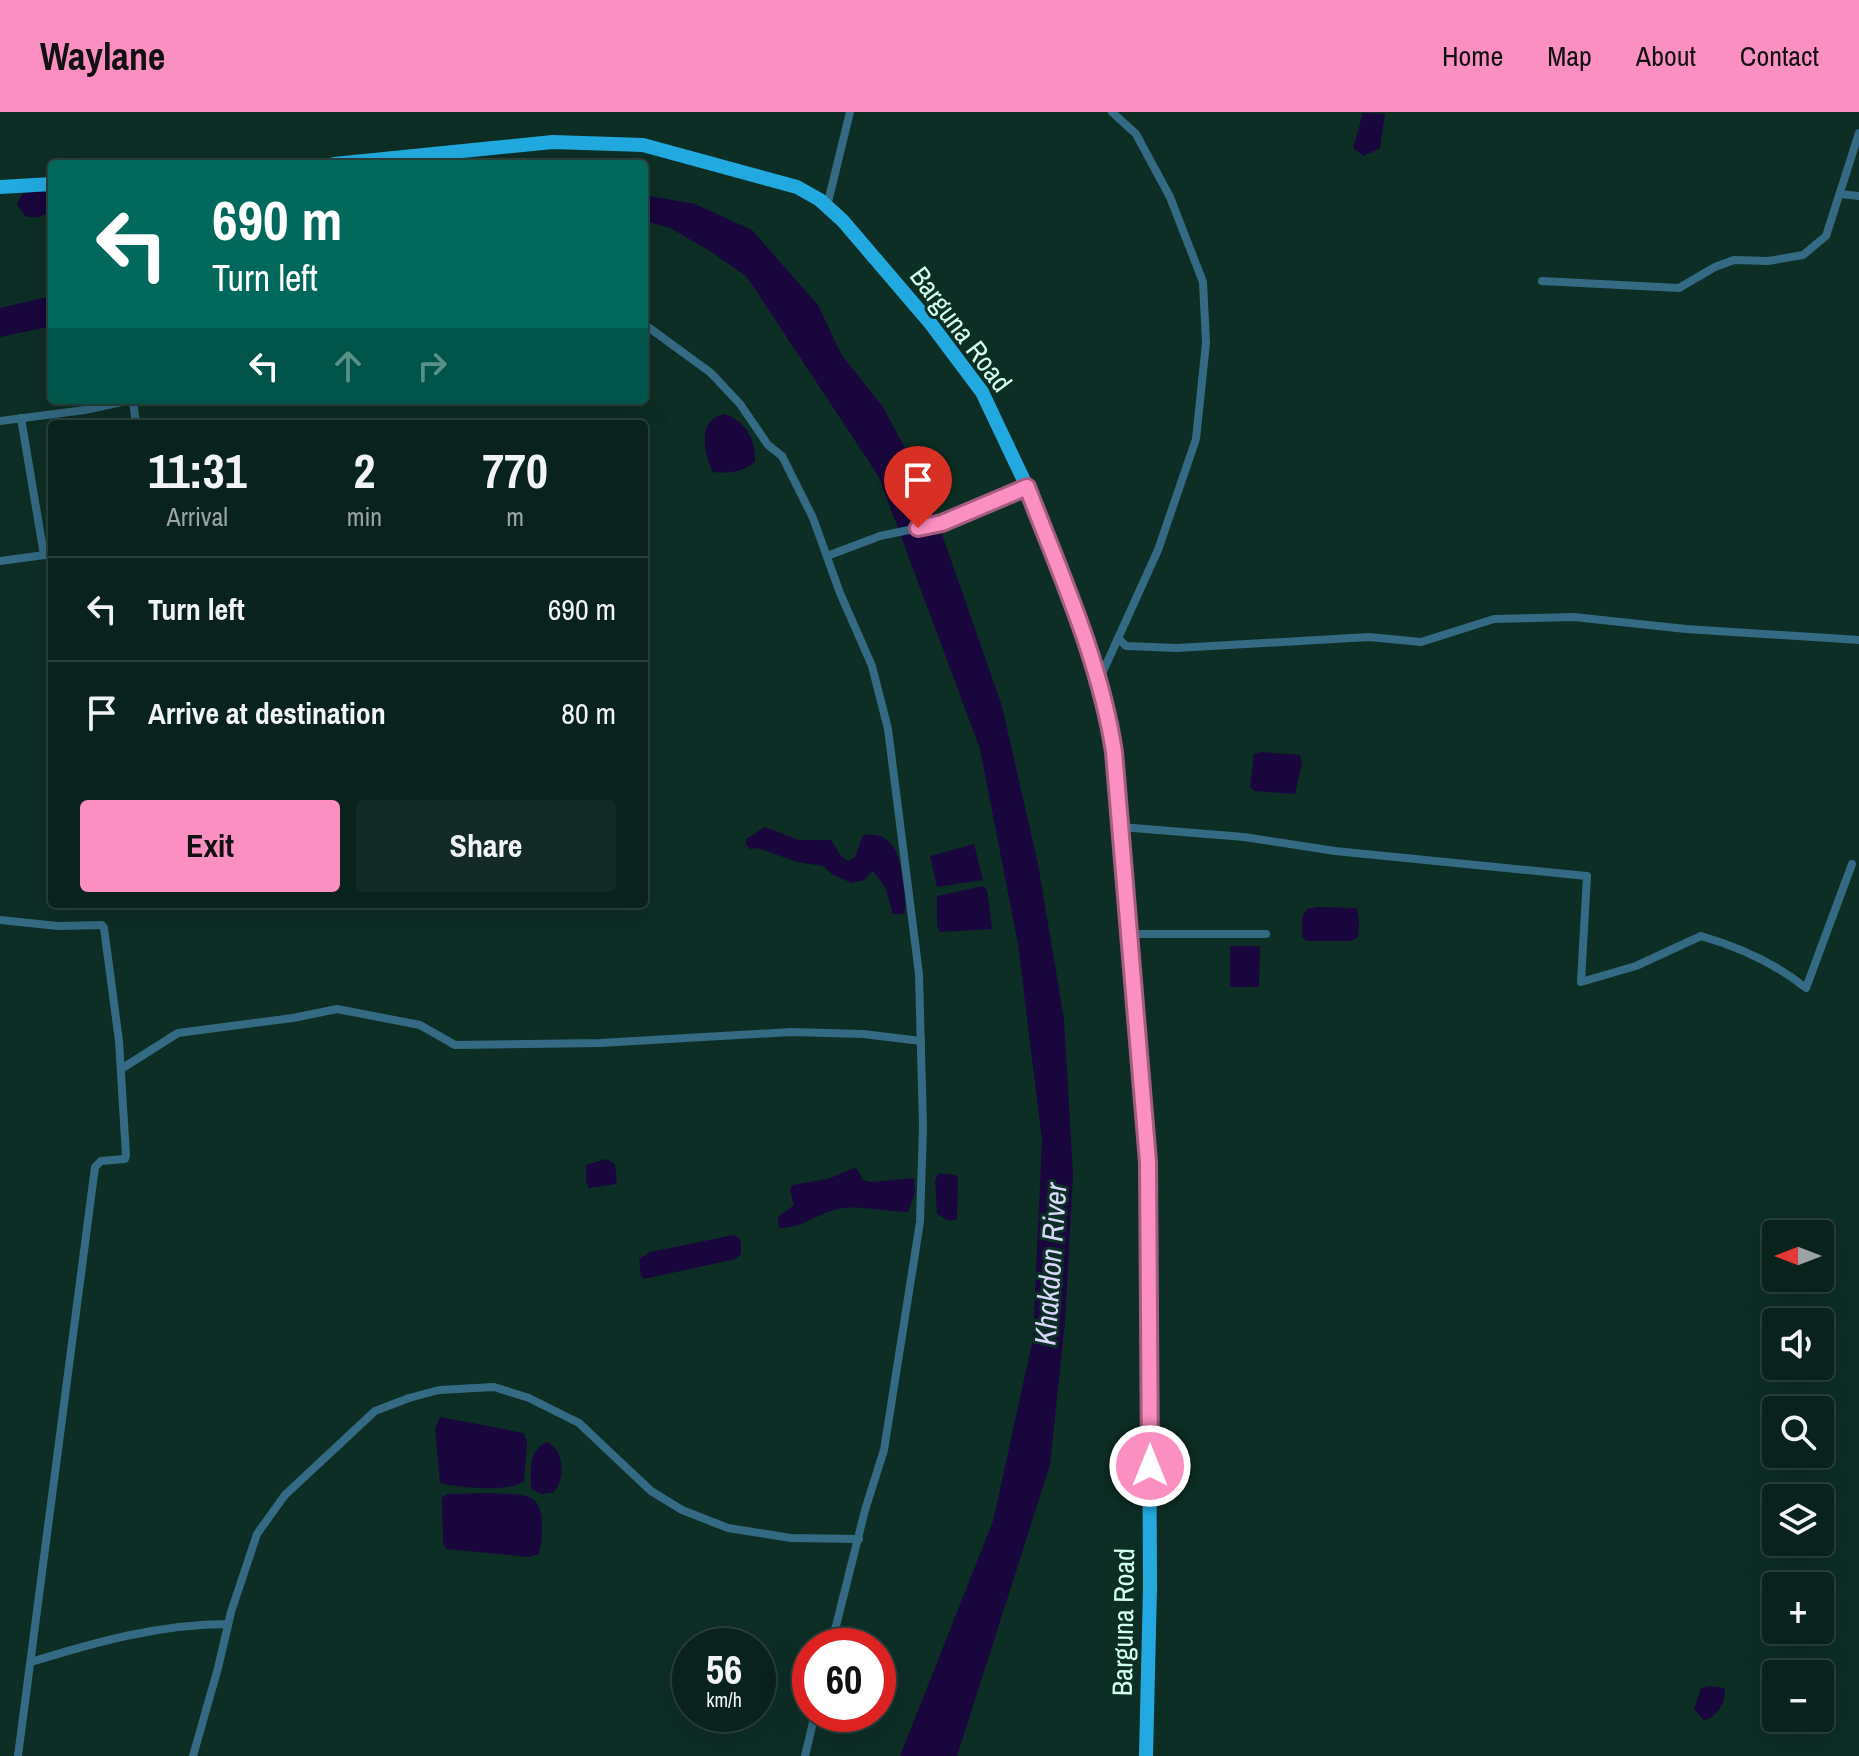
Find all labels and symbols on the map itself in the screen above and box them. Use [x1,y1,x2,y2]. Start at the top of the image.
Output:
street label: Barguna Road [901,258,1021,400]
pin [884,446,952,528]
water label: Khakdon River [1024,1181,1076,1347]
north arrow [1762,1220,1834,1292]
position arrow [1108,1424,1192,1508]
street label: Barguna Road [1103,1548,1143,1696]
speed limit sign: 60 [792,1628,896,1732]

